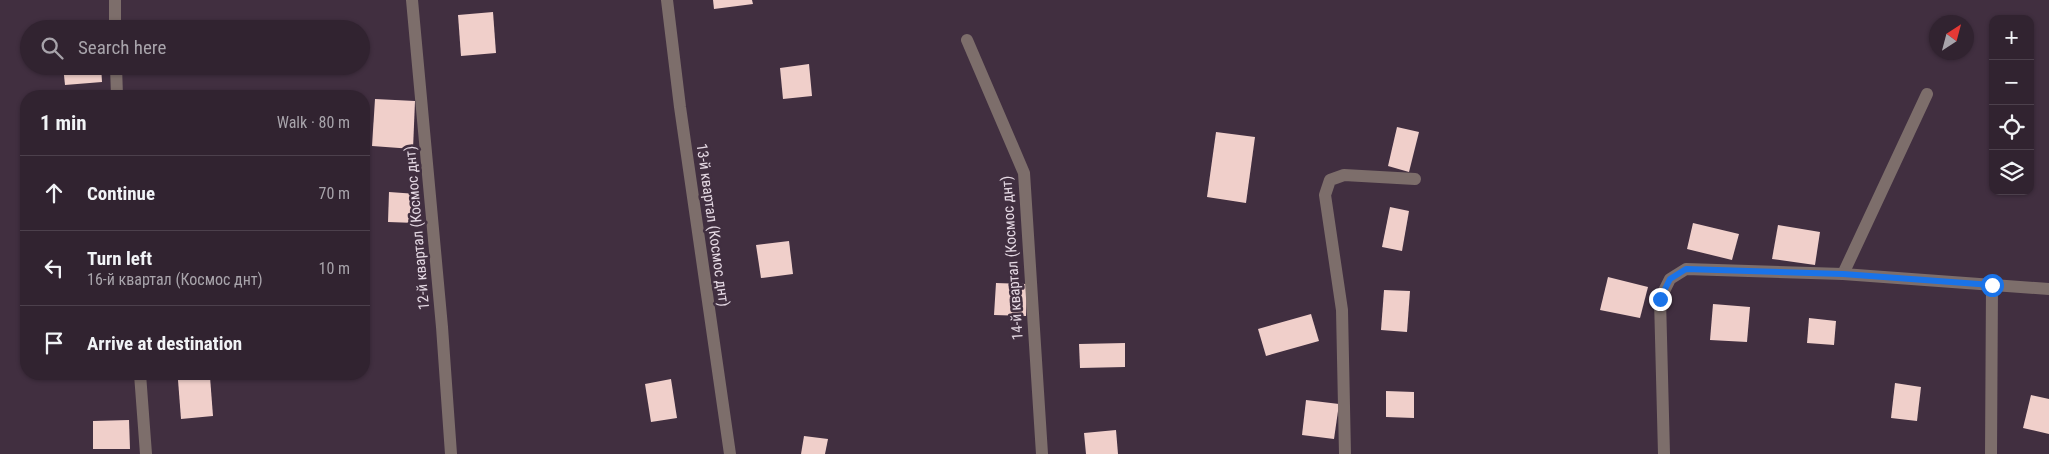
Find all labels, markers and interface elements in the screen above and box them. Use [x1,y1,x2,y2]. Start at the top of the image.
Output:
north arrow [1929,15,1974,60]
map controls [1989,15,2034,195]
button: + [1989,15,2034,60]
search box [20,20,370,75]
icon: search [38,34,66,62]
text: Search here [78,36,166,59]
button: − [1989,60,2034,105]
button: locate [1989,105,2034,150]
text: 1 min [40,111,87,135]
text: Walk · 80 m [277,113,350,132]
street label: 13-й квартал (Космос днт) [693,142,733,308]
street label: 12-й квартал (Космос днт) [401,145,433,311]
button: layers [1989,150,2034,195]
street label: 14-й квартал (Космос днт) [997,175,1027,341]
icon: ahead [40,179,68,207]
text: Continue [87,182,155,205]
text: 70 m [318,184,350,203]
text: Turn left [87,247,152,270]
icon: left [40,254,68,282]
text: 10 m [318,259,350,278]
text: 16-й квартал (Космос днт) [87,270,263,289]
route start [1981,274,2004,297]
route end [1649,288,1672,311]
icon: arrive [40,329,68,357]
text: Arrive at destination [87,332,242,355]

